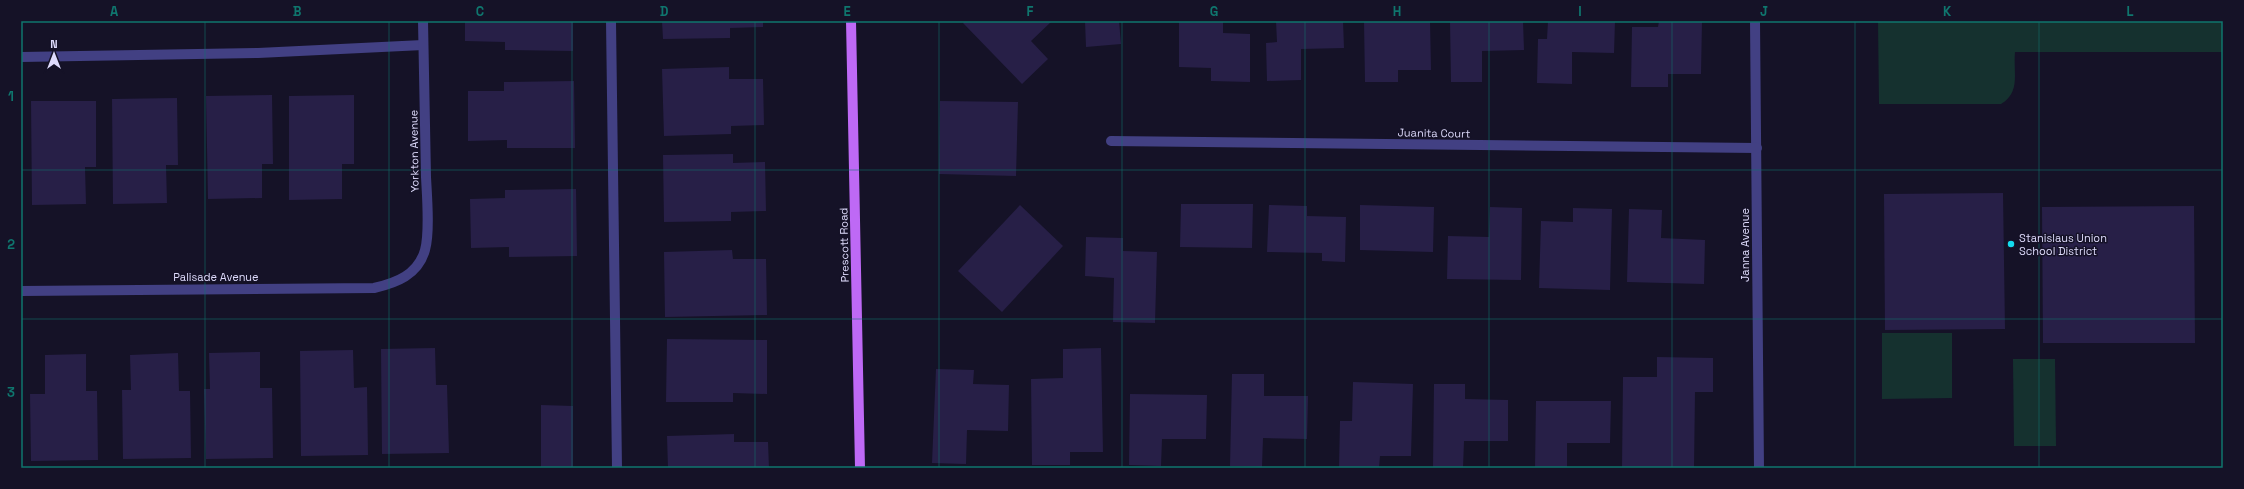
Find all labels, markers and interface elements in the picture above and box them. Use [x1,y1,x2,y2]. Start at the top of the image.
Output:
text: A [110,3,119,20]
text: B [293,3,302,20]
text: C [476,3,484,20]
text: D [660,3,669,20]
text: E [843,3,851,20]
text: F [1027,3,1034,20]
text: G [1210,3,1218,20]
text: H [1393,3,1401,20]
text: I [1578,3,1582,20]
text: J [1760,3,1768,20]
text: K [1943,3,1952,20]
text: L [2126,3,2134,20]
north arrow [34,34,74,74]
text: N [50,37,58,51]
text: 1 [8,88,14,105]
street label: Yorkton Avenue [406,110,422,192]
street label: Juanita Court [1398,125,1470,141]
street label: Prescott Road [836,208,852,282]
street label: Janna Avenue [1738,208,1752,282]
place label: Stanislaus Union School District [2019,231,2107,258]
text: 2 [7,236,15,253]
marker: Stanislaus Union School District [2006,239,2016,249]
street label: Palisade Avenue [173,270,259,284]
text: 3 [7,384,15,401]

